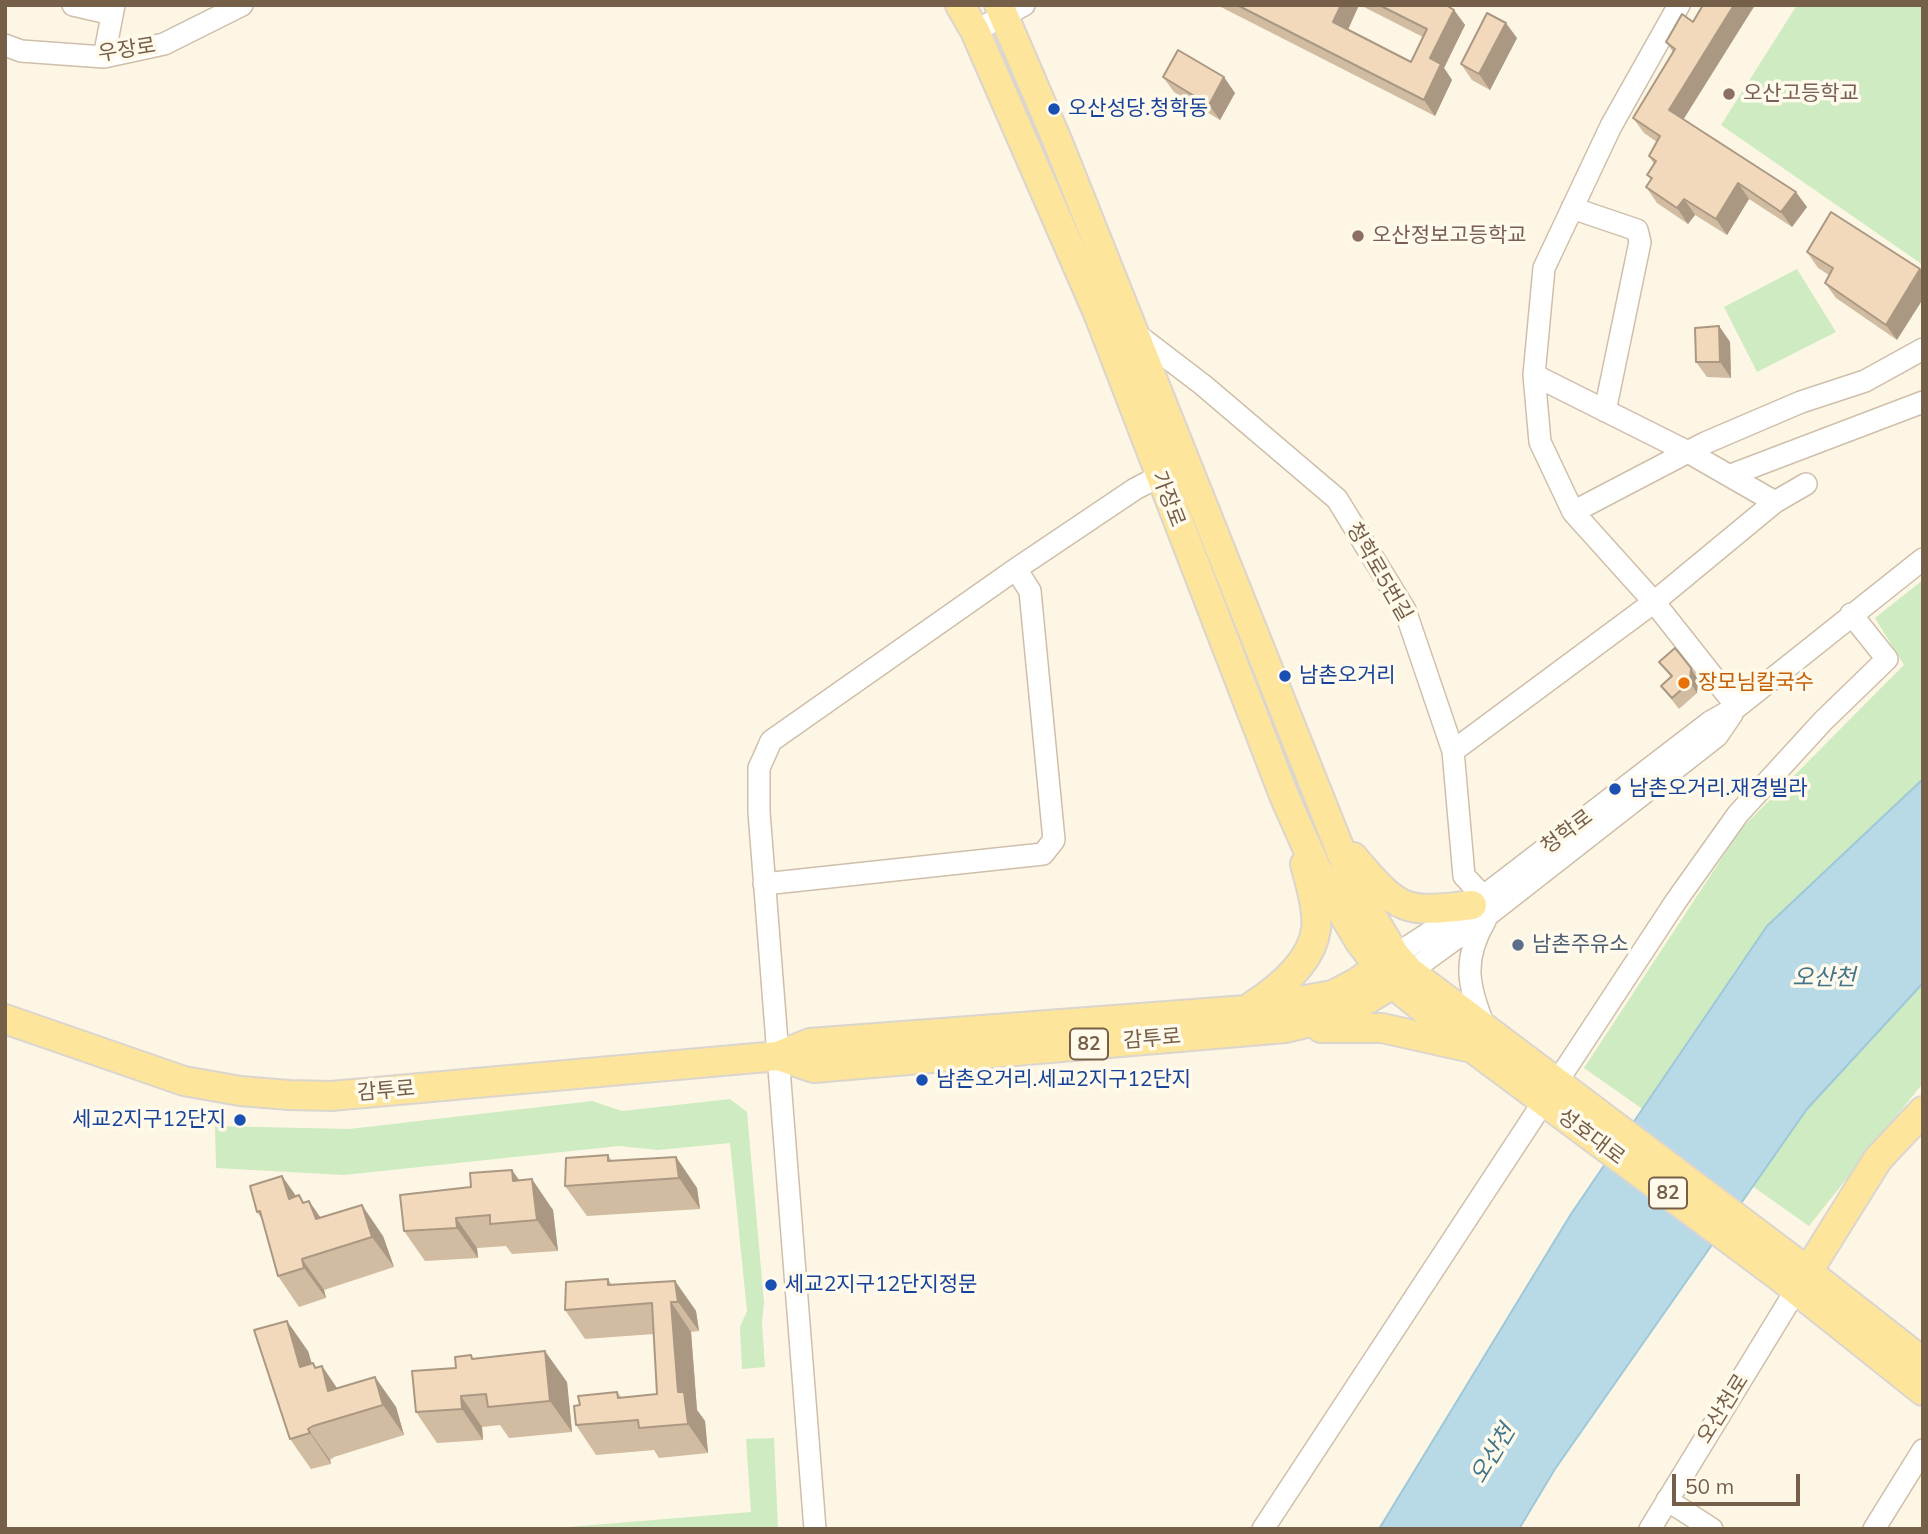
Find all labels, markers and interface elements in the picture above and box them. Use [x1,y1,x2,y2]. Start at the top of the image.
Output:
street label: 우장로 [96,33,158,67]
place label: 오산고등학교 [1743,81,1859,107]
marker: 오산고등학교 [1721,86,1737,102]
place label: 오산성당.청학동 [1068,96,1208,122]
marker: 오산성당.청학동 [1046,101,1062,117]
place label: 오산정보고등학교 [1372,223,1527,249]
marker: 오산정보고등학교 [1350,228,1366,244]
street label: 가장로 [1146,467,1190,531]
street label: 청학로5번길 [1341,518,1417,626]
place label: 남촌오거리 [1299,663,1396,689]
marker: 남촌오거리 [1277,668,1293,684]
place label: 장모님칼국수 [1698,670,1814,696]
marker: 장모님칼국수 [1676,675,1692,691]
place label: 남촌오거리.재경빌라 [1629,776,1808,802]
marker: 남촌오거리.재경빌라 [1607,781,1623,797]
street label: 청학로 [1536,804,1598,860]
place label: 남촌주유소 [1532,932,1629,958]
marker: 남촌주유소 [1510,937,1526,953]
water label: 오산천 [1792,964,1856,992]
street label: 감투로 [1122,1024,1182,1054]
road number: 82 [1070,1028,1108,1060]
place label: 남촌오거리.세교2지구12단지 [936,1067,1191,1093]
marker: 남촌오거리.세교2지구12단지 [914,1072,930,1088]
street label: 감투로 [356,1076,416,1106]
street label: 성호대로 [1553,1104,1629,1170]
place label: 세교2지구12단지 [72,1107,226,1133]
marker: 세교2지구12단지 [232,1112,248,1128]
road number: 82 [1649,1177,1687,1208]
place label: 세교2지구12단지정문 [785,1272,977,1298]
marker: 세교2지구12단지정문 [763,1277,779,1293]
street label: 오산천로 [1692,1370,1754,1448]
water label: 오산천 [1465,1420,1521,1488]
scale bar [1676,1460,1804,1504]
text: 50 m [1685,1473,1734,1499]

